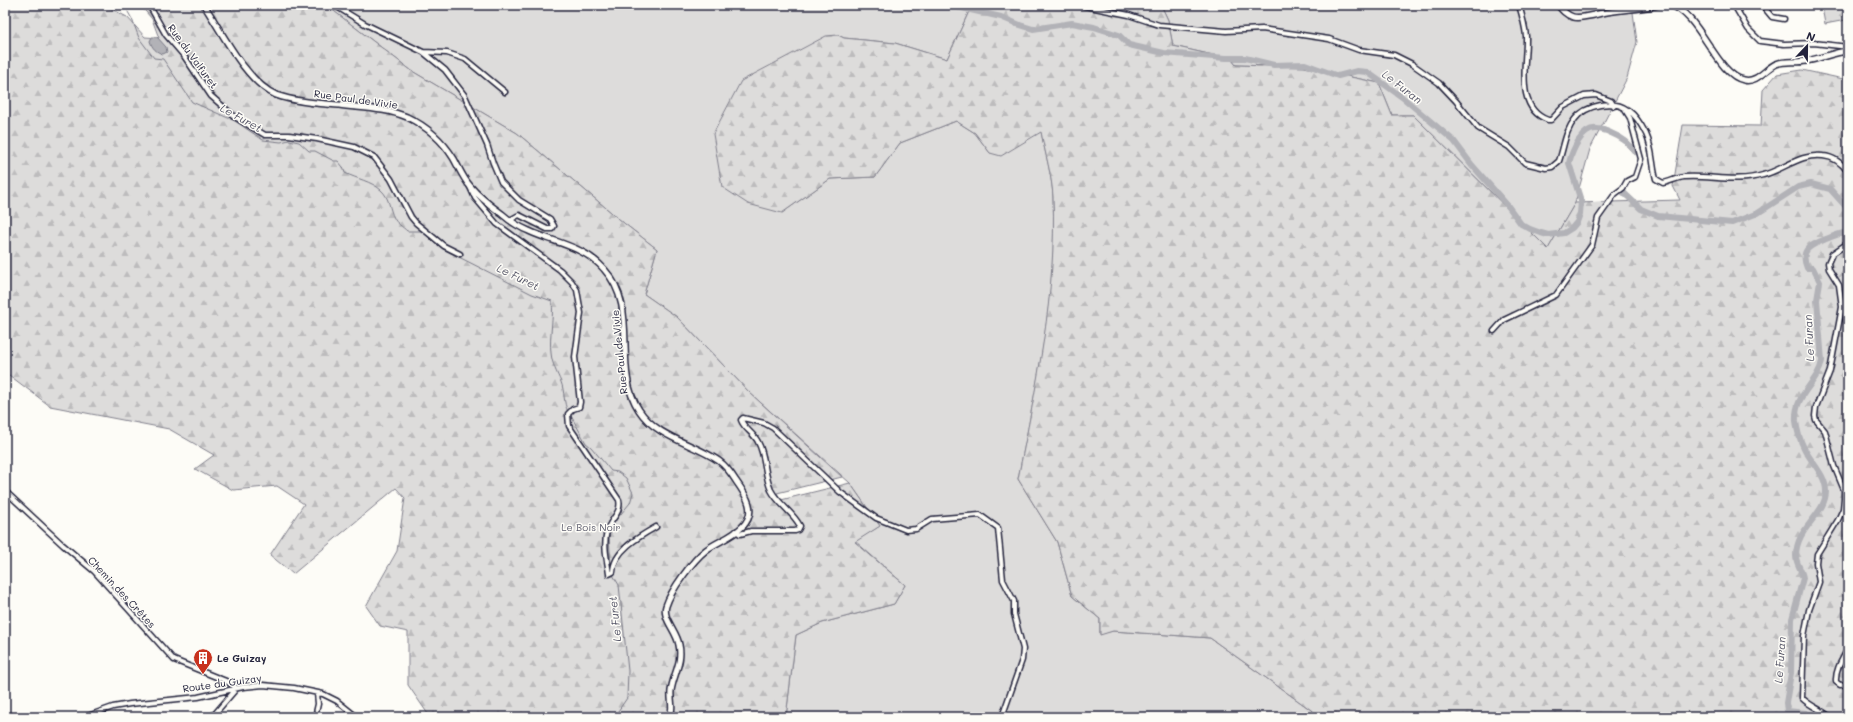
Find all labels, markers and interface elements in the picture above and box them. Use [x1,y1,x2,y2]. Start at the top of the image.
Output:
street label: Rue du Valfuret [165,21,221,91]
north arrow [1787,26,1827,66]
text: N [1804,28,1818,45]
water label: Le Furan [1379,66,1425,107]
street label: Rue Paul de Vivie [313,86,399,112]
water label: Le Furet [218,100,265,135]
water label: Le Furet [495,260,542,293]
street label: Rue Paul de Vivie [608,309,630,395]
water label: Le Furan [1800,314,1817,362]
park label: Le Bois Noir [561,520,621,534]
street label: Chemin des Crêtes [85,553,159,631]
water label: Le Furet [605,596,624,642]
water label: Le Furan [1770,636,1789,684]
building icon: Le Guizay [192,647,214,675]
place label: Le Guizay [217,651,267,665]
street label: Route du Guizay [182,671,262,695]

